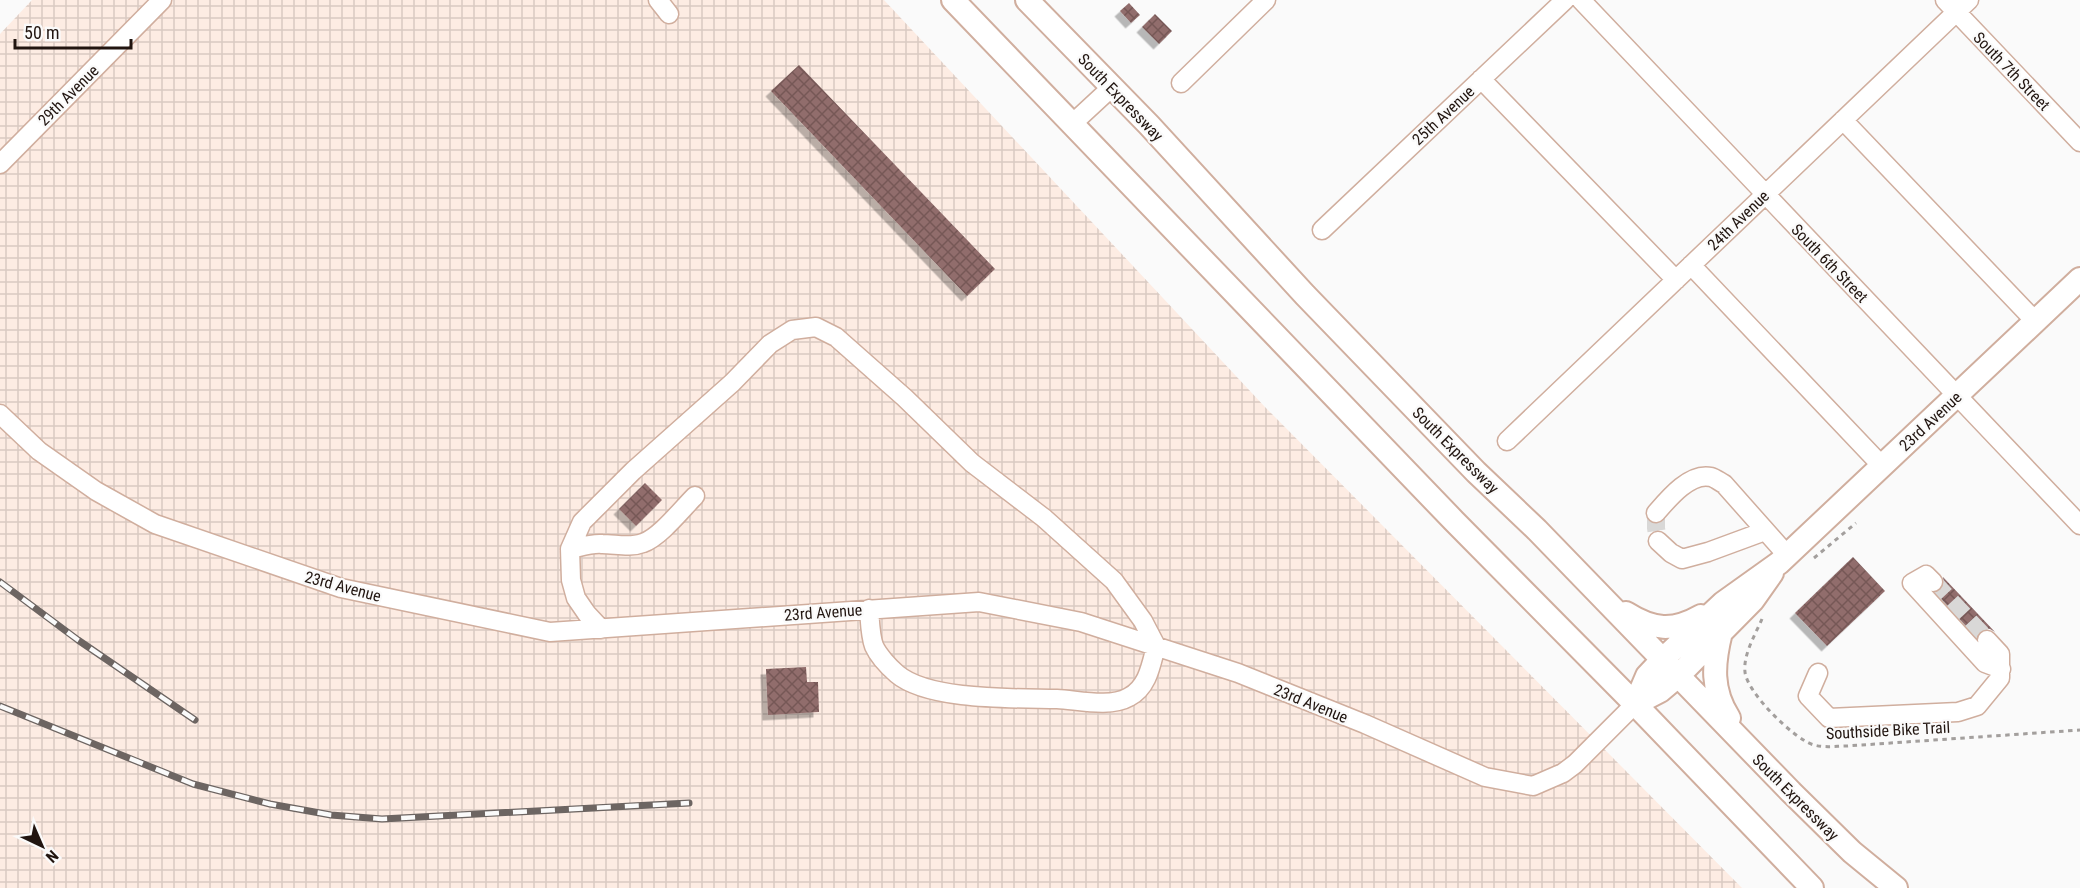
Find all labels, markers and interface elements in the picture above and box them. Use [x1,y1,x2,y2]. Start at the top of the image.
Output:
scale bar [15,12,130,50]
text: 50 m [24,22,59,43]
street label: South 7th Street [1969,28,2054,115]
street label: South Expressway [1074,50,1167,145]
street label: 29th Avenue [34,61,103,130]
street label: 25th Avenue [1408,82,1478,149]
street label: 24th Avenue [1704,186,1773,254]
street label: South 6th Street [1787,220,1872,307]
street label: 23rd Avenue [1895,388,1965,455]
street label: South Expressway [1408,403,1503,498]
street label: 23rd Avenue [303,567,383,606]
street label: 23rd Avenue [783,600,863,625]
street label: 23rd Avenue [1271,680,1351,727]
street label: Southside Bike Trail [1825,718,1951,743]
street label: South Expressway [1748,750,1843,845]
north arrow [12,816,72,876]
text: N [42,846,62,867]

